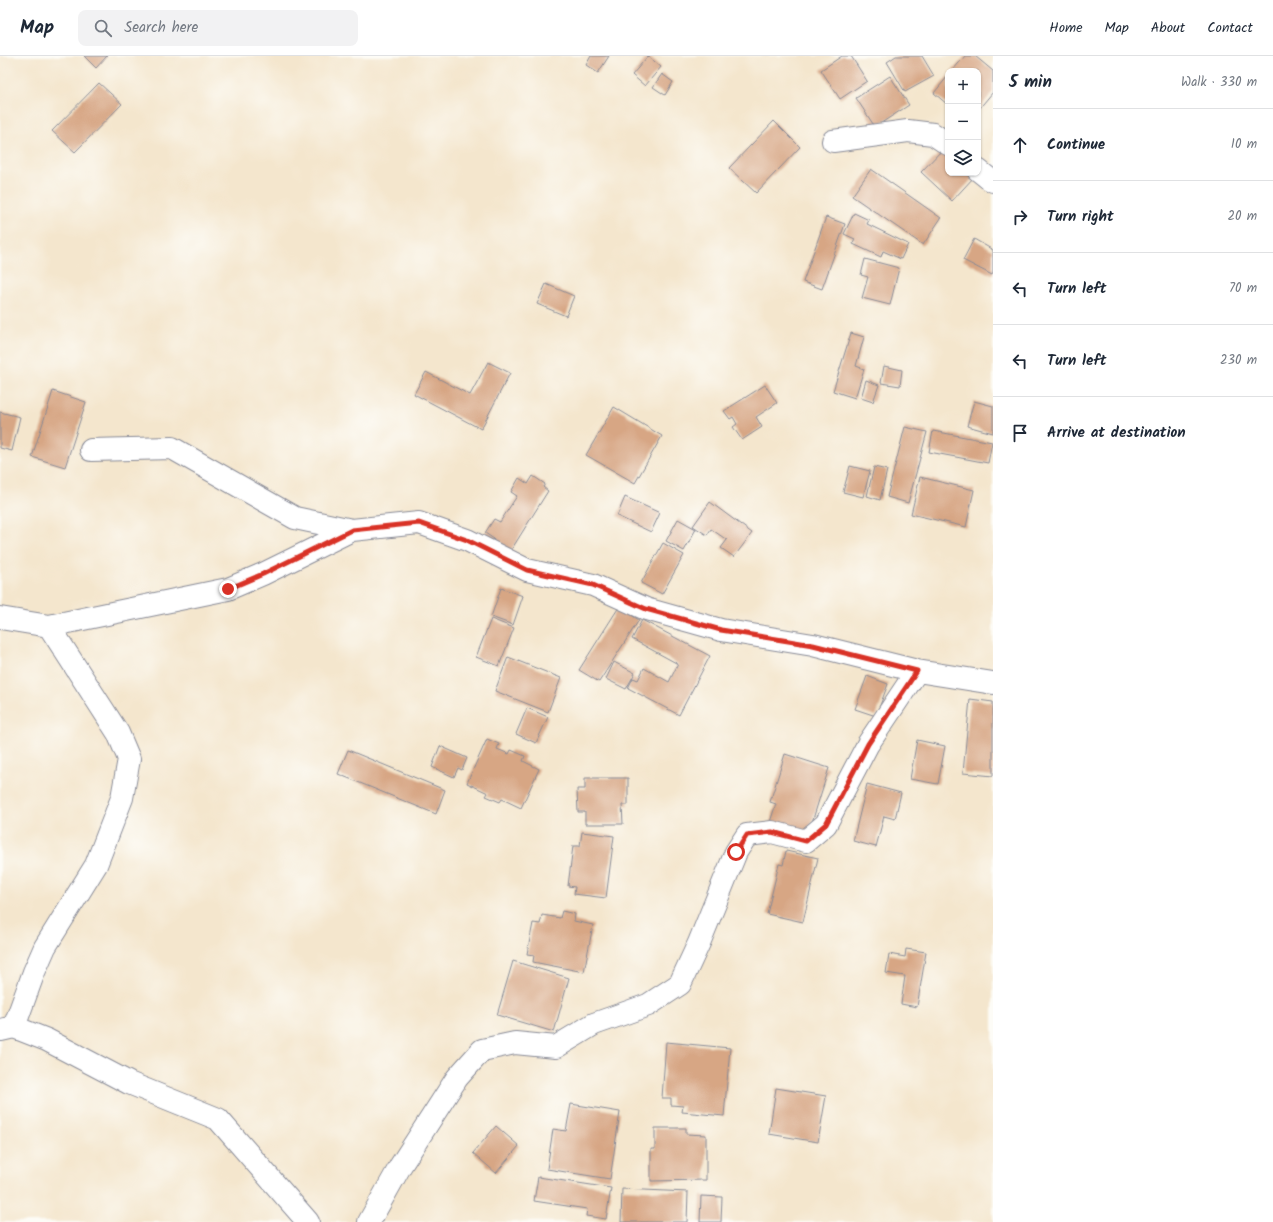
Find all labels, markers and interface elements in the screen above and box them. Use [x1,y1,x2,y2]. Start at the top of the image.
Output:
search box [78,10,358,46]
text: Map [20,13,54,43]
text: Search here [124,16,198,40]
icon: search [92,17,114,39]
text: Home [1049,17,1083,39]
text: Map [1105,17,1129,39]
text: About [1151,17,1185,39]
text: Contact [1207,17,1253,39]
map controls [945,68,981,176]
button: + [945,68,981,104]
text: 5 min [1009,69,1052,96]
text: Walk · 330 m [1181,72,1257,93]
button: − [945,104,981,140]
text: Continue [1047,133,1105,157]
icon: ahead [1009,134,1031,156]
text: 10 m [1231,134,1257,155]
button: layers [945,140,981,176]
text: Turn right [1047,205,1114,229]
icon: right [1009,206,1031,228]
text: 20 m [1227,206,1257,227]
text: Turn left [1047,277,1107,301]
icon: left [1009,278,1031,300]
text: 70 m [1229,278,1257,299]
text: Turn left [1047,349,1107,373]
icon: left [1009,350,1031,372]
text: 230 m [1220,350,1257,371]
text: Arrive at destination [1047,421,1186,445]
icon: arrive [1009,422,1031,444]
route end [219,580,237,598]
route start [727,843,745,861]

